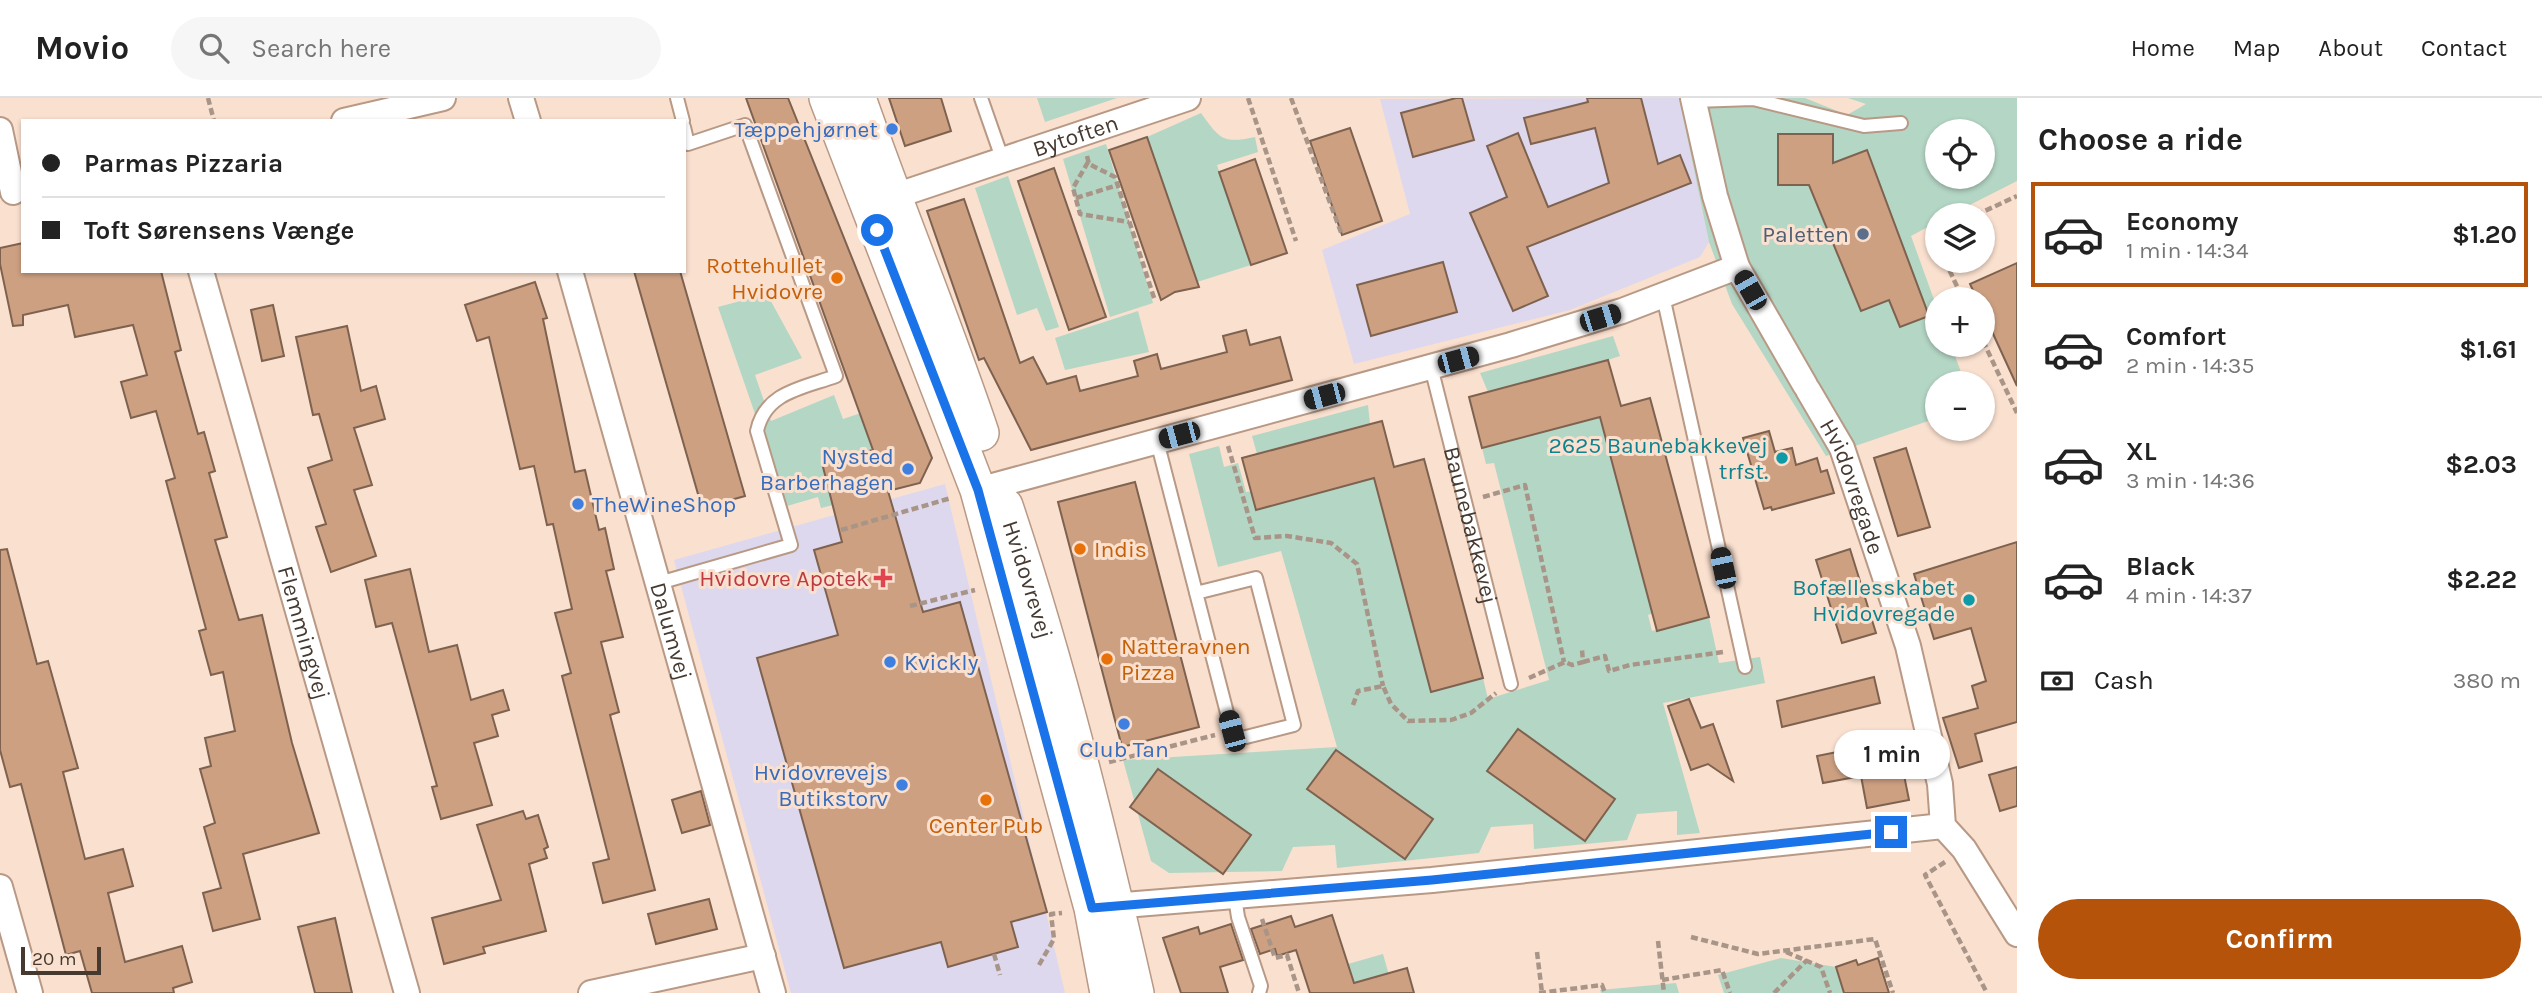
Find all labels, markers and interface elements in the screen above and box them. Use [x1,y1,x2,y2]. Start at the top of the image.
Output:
search box [171,17,661,80]
text: Movio [35,29,129,67]
icon: search [195,29,233,67]
text: Search here [251,33,391,64]
text: Home [2131,34,2195,62]
text: Map [2233,34,2280,62]
text: About [2318,34,2383,62]
text: Contact [2421,34,2507,62]
street label: Bytoften [1029,109,1122,163]
place label: Tæppehjørnet [734,116,878,143]
map controls [1925,119,1995,441]
button: locate [1925,119,1995,189]
marker: Tæppehjørnet [884,121,900,137]
text: Choose a ride [2038,121,2243,158]
text: Parmas Pizzaria [84,148,283,179]
button: layers [1925,203,1995,273]
icon: car [2042,203,2105,266]
text: Economy [2126,206,2238,237]
route start [861,214,893,246]
text: Toft Sørensens Vænge [84,215,354,246]
text: $1.20 [2452,219,2517,250]
place label: Paletten [1762,221,1849,248]
marker: Paletten [1855,226,1871,242]
text: 1 min · 14:34 [2126,237,2249,264]
place label: Rottehullet Hvidovre [706,252,823,305]
car [1731,267,1770,313]
marker: Rottehullet Hvidovre [829,270,845,286]
button: + [1925,287,1995,357]
car [1577,302,1624,334]
icon: car [2042,318,2105,381]
text: Comfort [2126,321,2227,352]
text: $1.61 [2459,334,2517,365]
car [1435,344,1482,376]
text: 2 min · 14:35 [2126,352,2254,379]
button: − [1925,371,1995,441]
car [1301,380,1348,412]
street label: Hvidovregade [1814,414,1890,558]
car [1156,419,1203,451]
place label: 2625 Baunebakkevej trfst. [1549,432,1768,485]
icon: car [2042,433,2105,496]
text: XL [2126,436,2157,467]
place label: Nysted Barberhagen [760,443,894,496]
street label: Baunebakkevej [1438,444,1504,607]
text: $2.03 [2445,449,2517,480]
marker: 2625 Baunebakkevej trfst. [1774,450,1790,466]
marker: Nysted Barberhagen [900,461,916,477]
text: 3 min · 14:36 [2126,467,2255,494]
place label: TheWineShop [592,491,736,518]
marker: TheWineShop [570,496,586,512]
street label: Hvidovrevej [997,517,1059,642]
place label: Indis [1094,536,1147,563]
marker: Indis [1072,541,1088,557]
car [1709,545,1738,591]
icon: car [2042,548,2105,611]
text: Black [2126,551,2195,582]
street label: Flemmingvej [272,563,336,702]
text: $2.22 [2446,564,2517,595]
place label: Hvidovre Apotek [699,565,869,592]
marker: Hvidovre Apotek [875,570,891,586]
place label: Bofællesskabet Hvidovregade [1792,574,1955,627]
street label: Dalumvej [645,579,698,683]
text: 4 min · 14:37 [2126,582,2252,609]
marker: Bofællesskabet Hvidovregade [1961,592,1977,608]
place label: Natteravnen Pizza [1121,633,1251,686]
place label: Kvickly [904,649,979,676]
marker: Natteravnen Pizza [1099,651,1115,667]
marker: Kvickly [882,654,898,670]
icon: cash [2038,662,2076,700]
text: Cash [2094,665,2154,696]
text: 380 m [2453,667,2521,694]
car [1217,708,1248,754]
marker: Club Tan [1116,716,1132,732]
callout: 1 min [1833,730,1949,780]
place label: Club Tan [1079,736,1169,763]
text: 1 min [1863,741,1921,768]
place label: Hvidovrevejs Butikstorv [754,759,888,812]
marker: Hvidovrevejs Butikstorv [894,777,910,793]
marker: Center Pub [978,792,994,808]
place label: Center Pub [929,812,1043,839]
route end [1875,816,1907,848]
button: Confirm [2038,899,2521,979]
scale bar [21,944,102,976]
text: 20 m [32,948,77,970]

